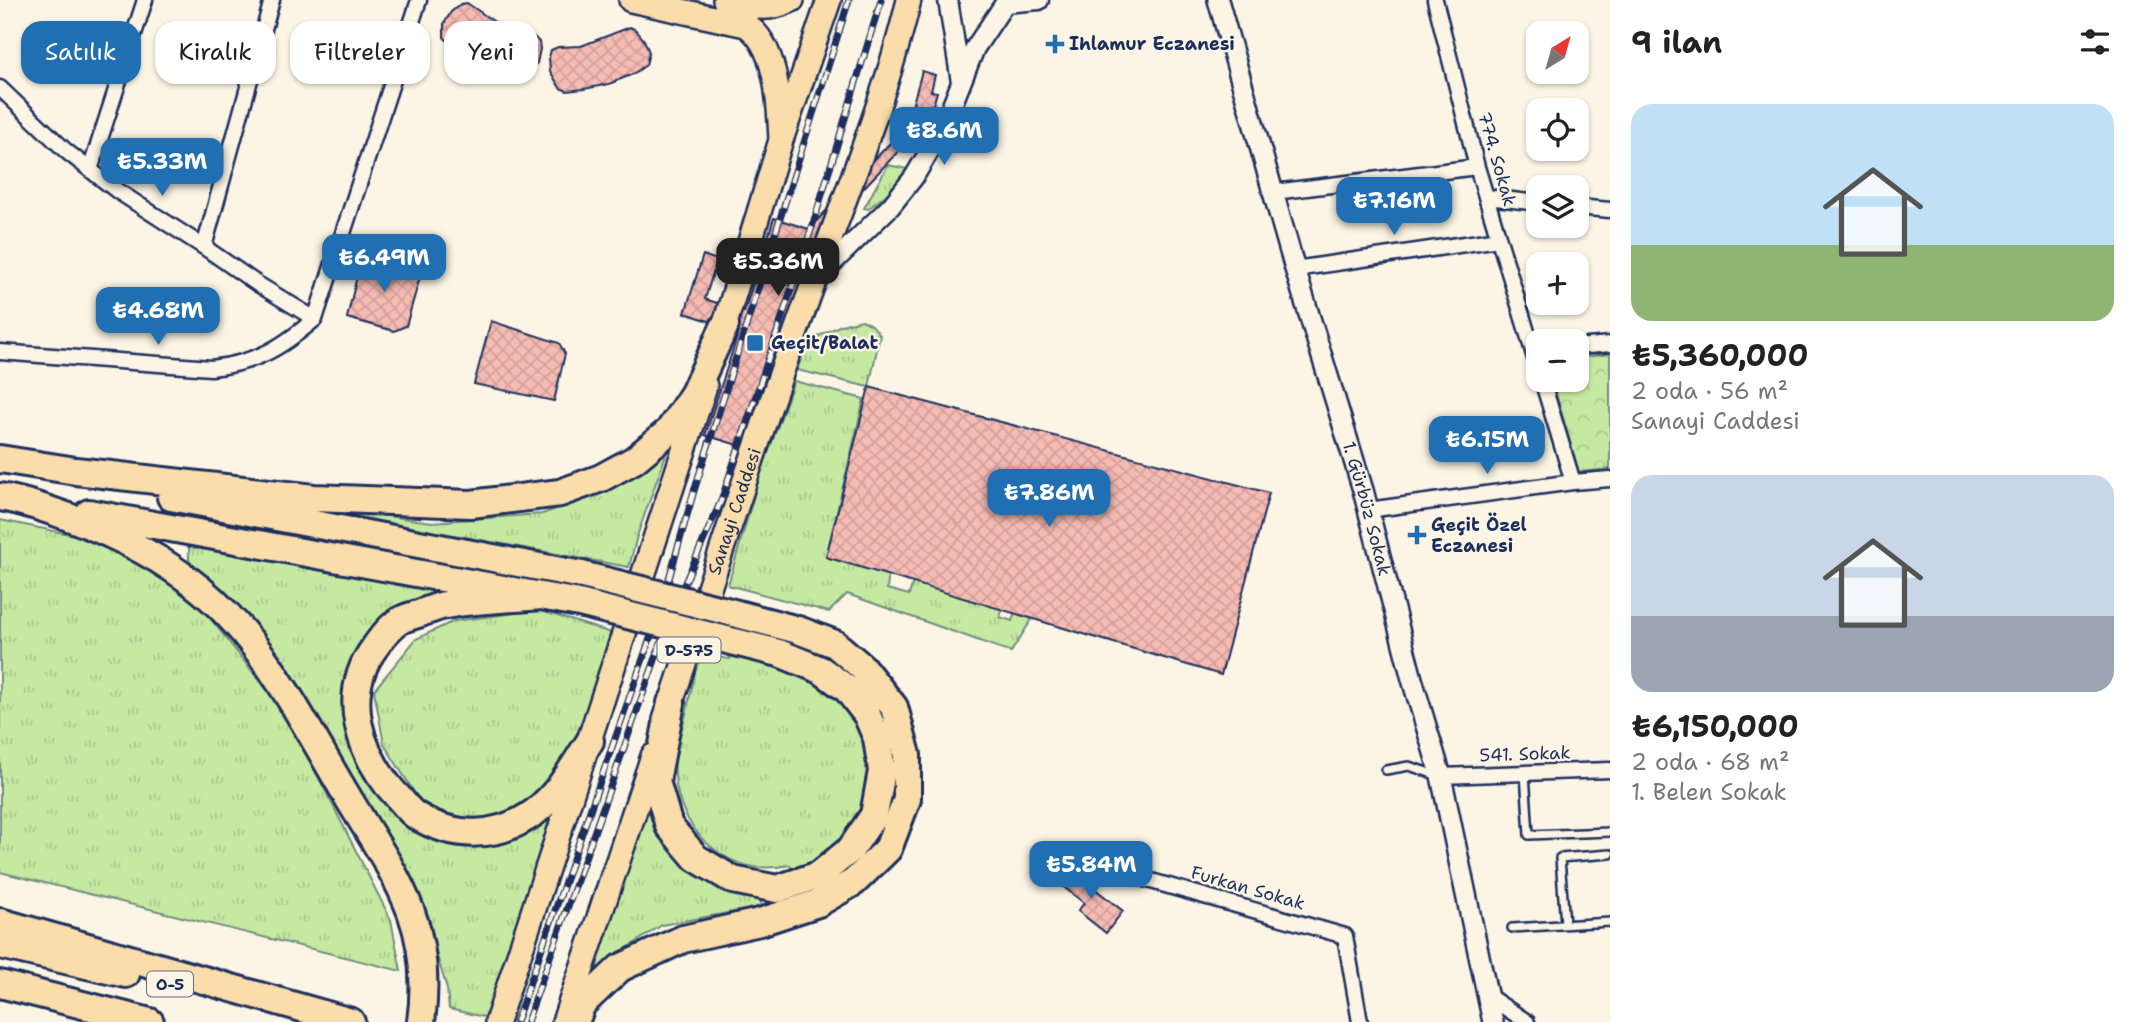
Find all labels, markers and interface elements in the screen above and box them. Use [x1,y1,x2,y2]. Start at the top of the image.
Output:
chip: Satılık [21,21,141,84]
chip: Kiralık [155,21,276,84]
chip: Filtreler [290,21,430,84]
chip: Yeni [444,21,538,84]
north arrow [1526,21,1589,84]
map controls [1526,21,1589,392]
text: 9 ilan [1631,22,1722,63]
icon: filters [2076,23,2114,61]
place label: Ihlamur Eczanesi [1069,32,1235,56]
marker: Ihlamur Eczanesi [1047,36,1063,52]
button: locate [1526,98,1589,161]
pin: ₺8.6M [895,108,993,167]
street label: 774. Sokak [1472,109,1522,209]
text: ₺8.6M [906,115,982,145]
pin: ₺5.33M [105,138,219,198]
text: ₺5.33M [117,146,207,176]
icon: home [1810,149,1936,275]
button: layers [1526,175,1589,238]
pin: ₺7.16M [1337,177,1451,237]
text: ₺7.16M [1352,185,1436,215]
pin: ₺6.49M [327,234,441,294]
pin: ₺5.36M [721,238,835,298]
text: ₺6.49M [338,242,430,272]
text: ₺5.36M [732,246,824,276]
button: + [1526,252,1589,315]
pin: ₺4.68M [101,288,215,347]
text: ₺4.68M [112,295,204,325]
button: − [1526,329,1589,392]
place label: Geçit/Balat [771,331,878,355]
marker: Geçit/Balat [745,333,765,353]
text: ₺5,360,000 [1631,335,1808,376]
text: 2 oda · 56 m² [1631,376,1788,406]
text: Sanayi Caddesi [1631,406,1800,436]
pin: ₺6.15M [1430,416,1544,476]
text: ₺6.15M [1445,424,1529,454]
street label: 1. Gürbüz Sokak [1337,438,1397,578]
street label: Sanayi Caddesi [702,445,767,578]
pin: ₺7.86M [992,470,1106,529]
text: ₺7.86M [1003,477,1095,507]
place label: Geçit Özel Eczanesi [1431,512,1527,558]
icon: home [1810,520,1936,646]
marker: Geçit Özel Eczanesi [1409,527,1425,543]
road number: D-575 [658,638,720,663]
text: ₺6,150,000 [1631,706,1799,747]
street label: 541. Sokak [1479,740,1571,768]
text: 2 oda · 68 m² [1631,747,1789,777]
text: 1. Belen Sokak [1631,777,1787,807]
pin: ₺5.84M [1034,842,1148,901]
text: ₺5.84M [1045,849,1137,879]
street label: Furkan Sokak [1188,860,1308,916]
road number: O-5 [147,972,193,996]

